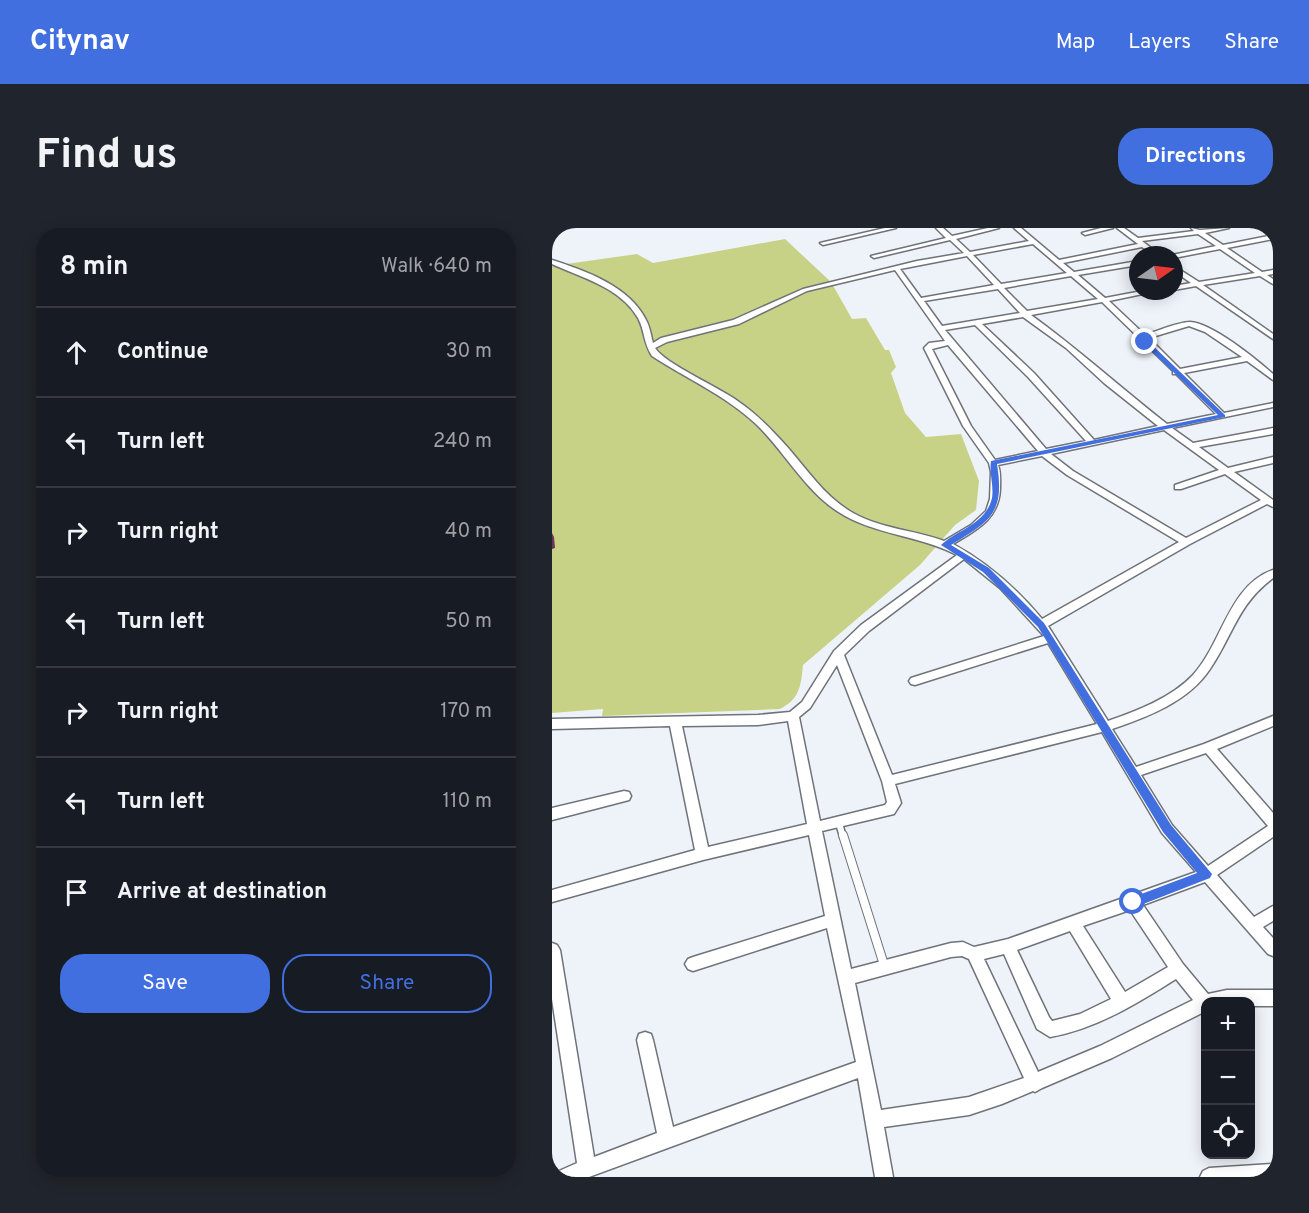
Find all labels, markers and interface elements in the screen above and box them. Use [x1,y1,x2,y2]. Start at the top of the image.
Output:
text: Citynav [30,24,130,60]
text: Map [1056,29,1095,56]
text: Layers [1128,29,1191,56]
text: Share [1224,29,1279,56]
button: Directions [1118,128,1273,185]
text: Find us [36,130,177,183]
north arrow [1129,246,1183,300]
text: 8 min [60,251,128,284]
text: Walk · 640 m [381,254,492,280]
route end [1131,328,1157,354]
icon: ahead [60,336,93,369]
text: Continue [117,339,208,366]
text: 30 m [446,339,492,365]
icon: left [60,426,93,459]
text: Turn left [117,429,205,456]
text: 240 m [433,429,492,455]
icon: right [60,516,93,549]
text: Turn right [117,519,219,546]
text: 40 m [445,519,492,545]
icon: left [60,606,93,639]
text: Turn left [117,609,205,636]
text: 50 m [445,609,492,635]
icon: right [60,696,93,729]
text: Turn right [117,699,219,726]
text: 170 m [440,699,492,725]
icon: left [60,786,93,819]
text: Turn left [117,789,205,816]
text: 110 m [443,789,492,815]
icon: arrive [60,876,93,909]
text: Arrive at destination [117,879,327,906]
route start [1119,888,1145,914]
button: Save [60,954,270,1013]
button: Share [282,954,492,1013]
map controls [1201,997,1255,1159]
button: + [1201,997,1255,1051]
button: − [1201,1051,1255,1105]
button: locate [1201,1105,1255,1159]

